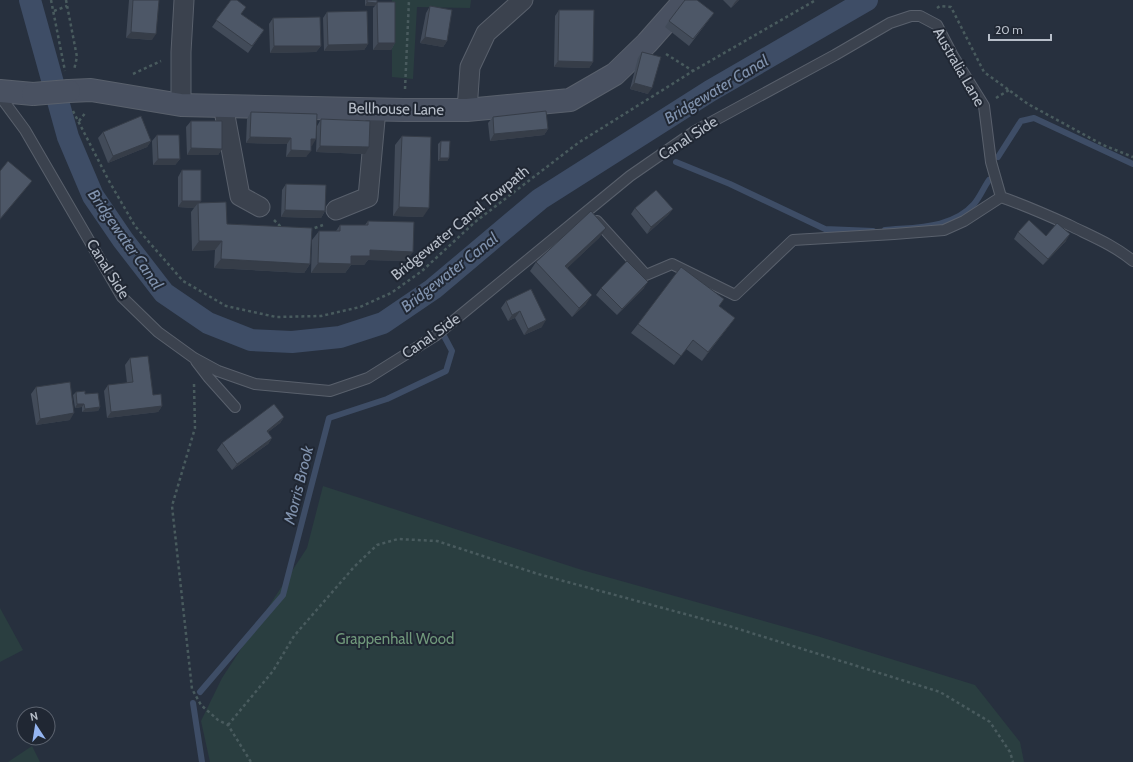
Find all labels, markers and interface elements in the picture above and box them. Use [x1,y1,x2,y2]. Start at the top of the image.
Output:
scale bar [989,16,1051,42]
text: 20 m [995,22,1023,37]
street label: Australia Lane [929,24,989,110]
water label: Bridgewater Canal [661,51,772,128]
street label: Bellhouse Lane [348,99,444,119]
street label: Canal Side [655,112,721,164]
street label: Bridgewater Canal Towpath [387,162,533,284]
water label: Bridgewater Canal [84,186,167,293]
water label: Bridgewater Canal [397,228,501,316]
street label: Canal Side [83,236,133,302]
street label: Canal Side [398,309,464,363]
water label: Morris Brook [279,443,318,527]
park label: Grappenhall Wood [336,630,454,648]
north arrow [16,706,56,746]
text: N [29,709,39,724]

